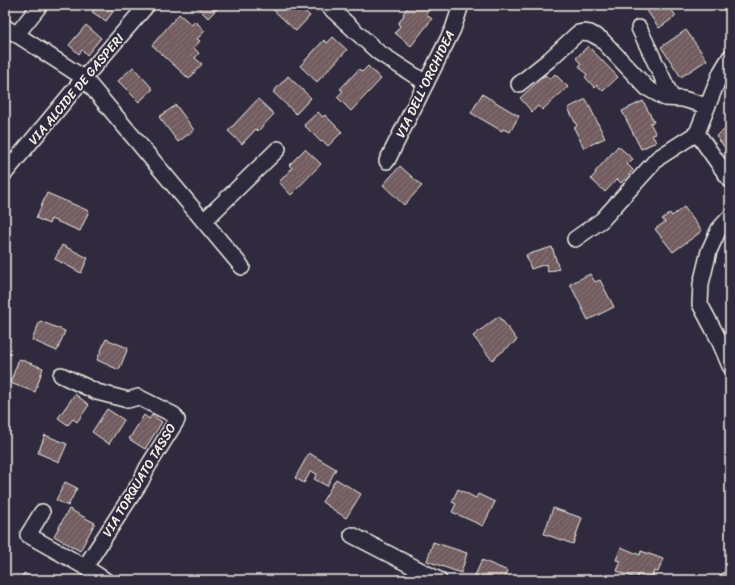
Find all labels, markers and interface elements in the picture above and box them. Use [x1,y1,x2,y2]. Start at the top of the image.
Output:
street label: VIA DELL'ORCHIDEA [389,26,461,142]
street label: VIA ALCIDE DE GASPERI [22,28,130,150]
street label: VIA TORQUATO TASSO [96,419,182,541]

